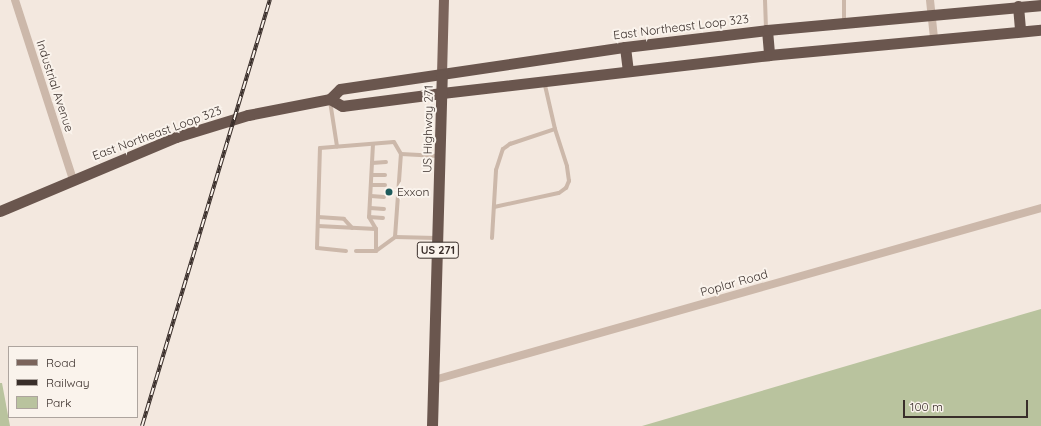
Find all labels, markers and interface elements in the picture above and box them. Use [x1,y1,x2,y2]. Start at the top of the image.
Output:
street label: East Northeast Loop 323 [612,12,750,42]
street label: Industrial Avenue [33,38,77,134]
street label: US Highway 271 [420,85,436,173]
street label: East Northeast Loop 323 [91,103,223,163]
place label: Exxon [397,185,429,199]
marker: Exxon [384,187,394,197]
road number: US 271 [416,241,460,259]
street label: Poplar Road [699,267,769,299]
legend [8,346,138,418]
text: Road [46,355,76,370]
text: Railway [46,375,90,390]
scale bar [905,392,1030,418]
text: Park [46,395,71,410]
text: 100 m [910,399,943,414]

